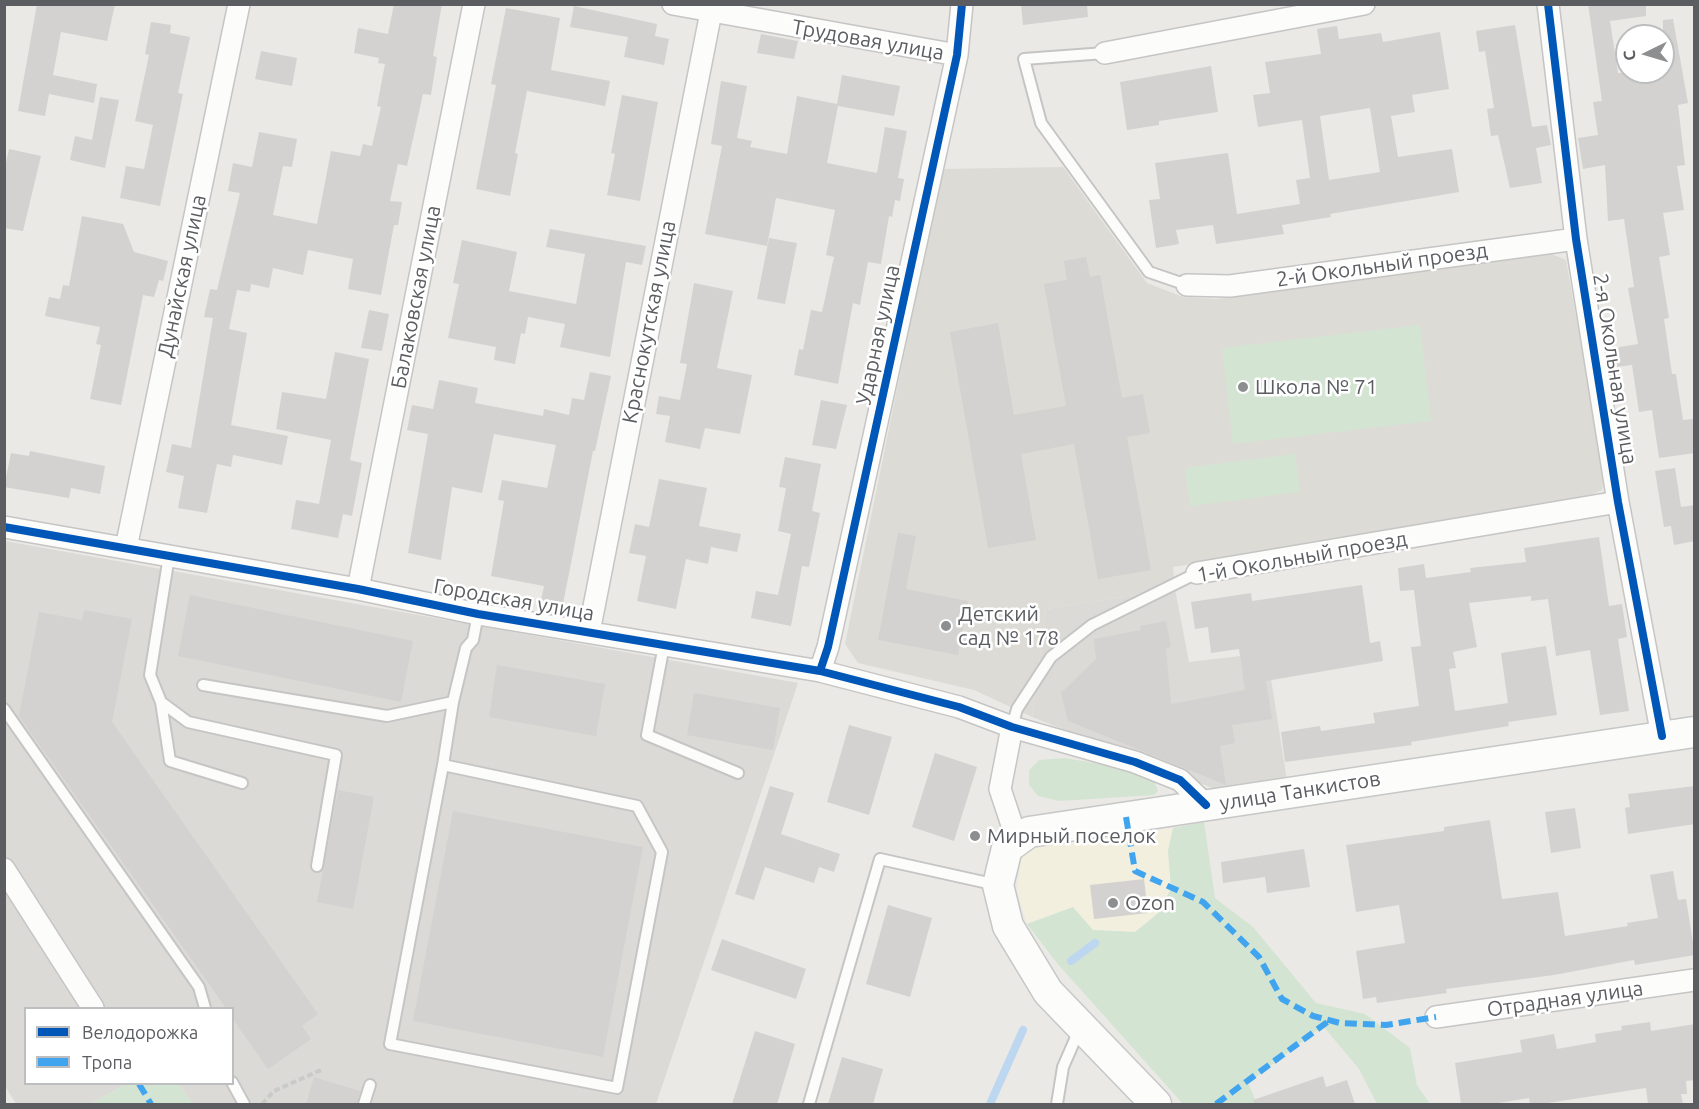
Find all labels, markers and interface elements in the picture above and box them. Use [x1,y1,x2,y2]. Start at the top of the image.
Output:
street label: Трудовая улица [790,14,946,66]
north arrow [1615,24,1675,84]
text: С [1620,50,1638,61]
street label: Дунайская улица [152,192,212,360]
street label: Балаковская улица [386,203,446,391]
street label: Краснокутская улица [617,219,681,425]
street label: 2-й Окольный проезд [1275,238,1489,292]
street label: Ударная улица [851,263,905,407]
street label: 2-я Окольная улица [1587,272,1643,466]
place label: Школа № 71 [1255,374,1378,400]
marker: Школа № 71 [1236,380,1250,394]
street label: 1-й Окольный проезд [1195,526,1409,588]
street label: Городская улица [432,573,596,627]
place label: Детский сад № 178 [958,601,1059,651]
marker: Детский сад № 178 [939,619,953,633]
street label: улица Танкистов [1218,766,1382,816]
place label: Мирный поселок [987,823,1156,849]
marker: Мирный поселок [968,829,982,843]
place label: Ozon [1125,890,1175,916]
marker: Ozon [1106,896,1120,910]
street label: Отрадная улица [1485,976,1645,1022]
legend [24,1007,234,1085]
text: Велодорожка [82,1022,198,1042]
text: Тропа [82,1052,132,1072]

